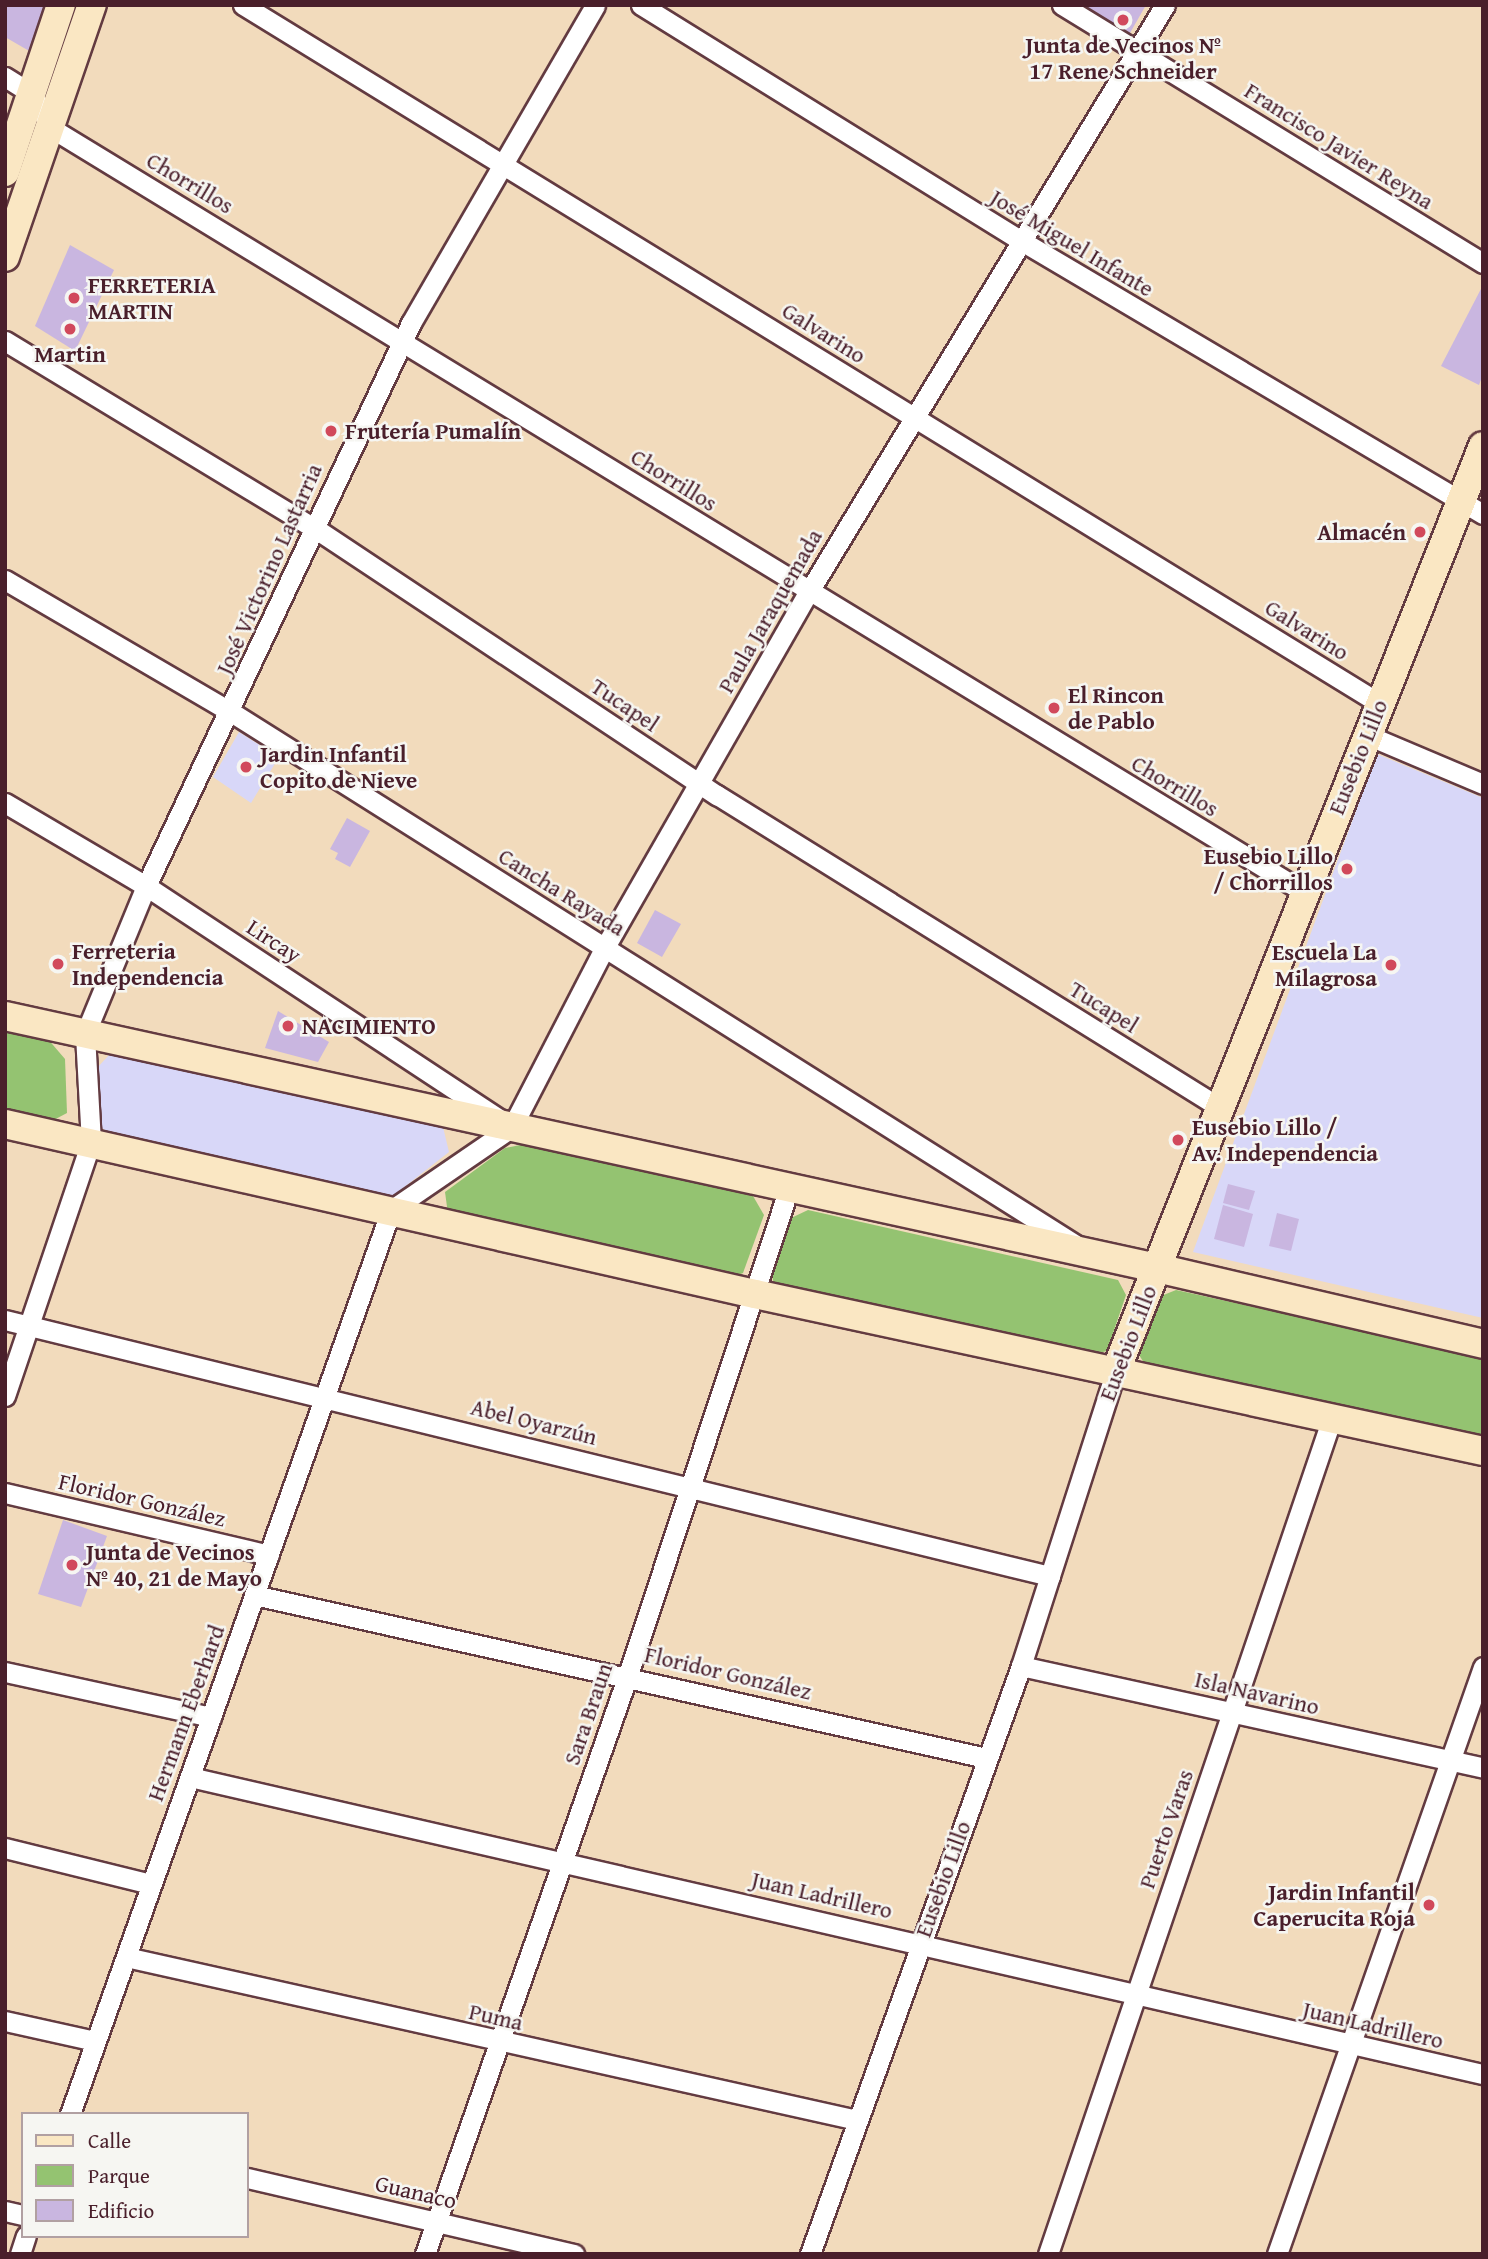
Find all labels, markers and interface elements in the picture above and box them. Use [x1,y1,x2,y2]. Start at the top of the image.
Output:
marker: Junta de Vecinos Nº 17 Rene Schneider [1115,12,1131,28]
place label: Junta de Vecinos Nº 17 Rene Schneider [1025,31,1221,85]
street label: Francisco Javier Reyna [1240,77,1438,215]
street label: Chorrillos [142,146,238,220]
street label: José Miguel Infante [985,183,1159,303]
place label: FERRETERIA MARTIN [88,271,216,325]
marker: FERRETERIA MARTIN [66,290,82,306]
street label: Galvarino [777,297,871,369]
marker: Martin [62,321,78,337]
place label: Martin [34,340,106,368]
place label: Frutería Pumalín [345,417,521,445]
marker: Frutería Pumalín [323,423,339,439]
street label: Chorrillos [626,443,722,517]
street label: José Victorino Lastarria [210,459,328,679]
place label: Almacén [1317,518,1406,546]
street label: Paula Jaraquemada [712,524,828,698]
marker: Almacén [1412,524,1428,540]
street label: Galvarino [1260,594,1354,666]
street label: Tucapel [586,672,664,738]
place label: El Rincon de Pablo [1068,681,1164,735]
street label: Eusebio Lillo [1322,696,1394,818]
marker: El Rincon de Pablo [1046,700,1062,716]
place label: Jardin Infantil Copito de Nieve [260,740,417,794]
street label: Chorrillos [1127,749,1223,823]
marker: Jardin Infantil Copito de Nieve [238,759,254,775]
street label: Cancha Rayada [494,842,630,942]
place label: Eusebio Lillo / Chorrillos [1204,842,1333,896]
marker: Eusebio Lillo / Chorrillos [1339,861,1355,877]
street label: Lircay [242,913,306,969]
place label: Ferreteria Independencia [72,937,223,991]
place label: Escuela La Milagrosa [1272,938,1377,992]
marker: Ferreteria Independencia [50,956,66,972]
marker: Escuela La Milagrosa [1383,957,1399,973]
street label: Tucapel [1064,975,1144,1039]
place label: NACIMIENTO [302,1012,436,1040]
marker: NACIMIENTO [280,1018,296,1034]
place label: Eusebio Lillo / Av. Independencia [1192,1113,1378,1167]
marker: Eusebio Lillo / Av. Independencia [1170,1132,1186,1148]
street label: Eusebio Lillo [1093,1281,1163,1405]
street label: Abel Oyarzún [468,1393,600,1451]
street label: Floridor González [56,1467,228,1533]
place label: Junta de Vecinos Nº 40, 21 de Mayo [86,1538,262,1592]
marker: Junta de Vecinos Nº 40, 21 de Mayo [64,1557,80,1573]
street label: Hermann Eberhard [141,1621,231,1805]
street label: Floridor González [642,1640,814,1706]
street label: Sara Braun [558,1659,618,1769]
street label: Isla Navarino [1192,1665,1322,1721]
street label: Puerto Varas [1133,1766,1199,1892]
street label: Eusebio Lillo [909,1817,977,1941]
street label: Juan Ladrillero [749,1865,895,1925]
place label: Jardin Infantil Caperucita Roja [1254,1878,1415,1932]
marker: Jardin Infantil Caperucita Roja [1421,1897,1437,1913]
street label: Juan Ladrillero [1300,1995,1446,2055]
street label: Puma [466,1997,526,2037]
legend [21,2112,248,2238]
text: Calle [88,2125,131,2156]
text: Parque [88,2160,150,2191]
street label: Guanaco [373,2169,459,2215]
text: Edificio [88,2195,154,2226]

